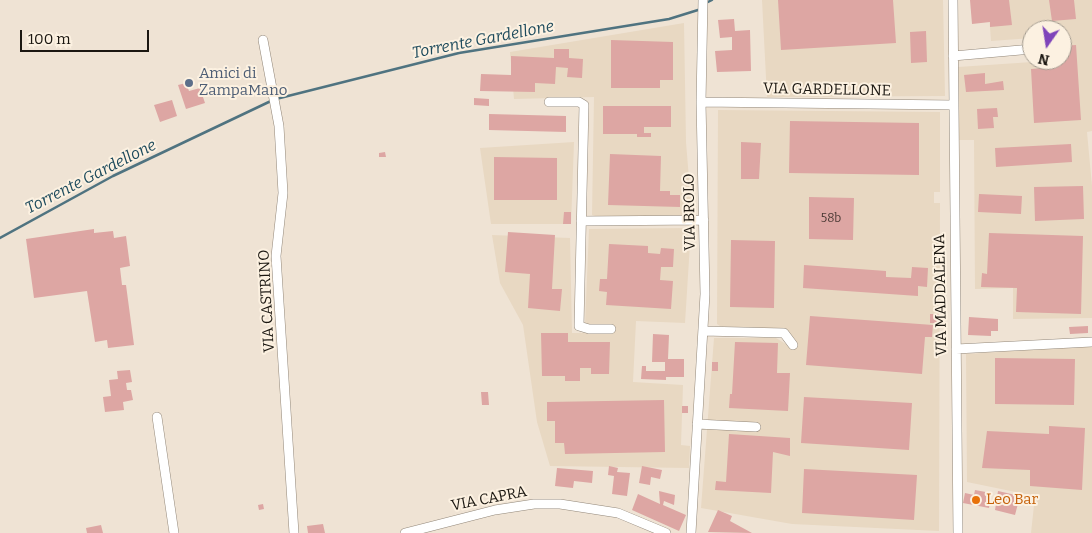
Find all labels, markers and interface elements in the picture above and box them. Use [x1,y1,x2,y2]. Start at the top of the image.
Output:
water label: Torrente Gardellone [410,17,556,63]
scale bar [22,20,151,52]
north arrow [1022,20,1072,70]
text: 100 m [28,30,71,48]
text: N [1037,50,1051,69]
place label: Amici di ZampaMano [199,65,287,100]
marker: Amici di ZampaMano [183,77,195,89]
street label: VIA GARDELLONE [763,80,891,100]
water label: Torrente Gardellone [22,136,160,218]
street label: VIA BROLO [680,173,700,251]
house number: 58b [821,212,841,226]
street label: VIA MADDALENA [931,234,951,356]
street label: VIA CASTRINO [255,249,279,353]
street label: VIA CAPRA [450,483,528,515]
place label: Leo Bar [986,491,1038,509]
marker: Leo Bar [970,494,982,506]

